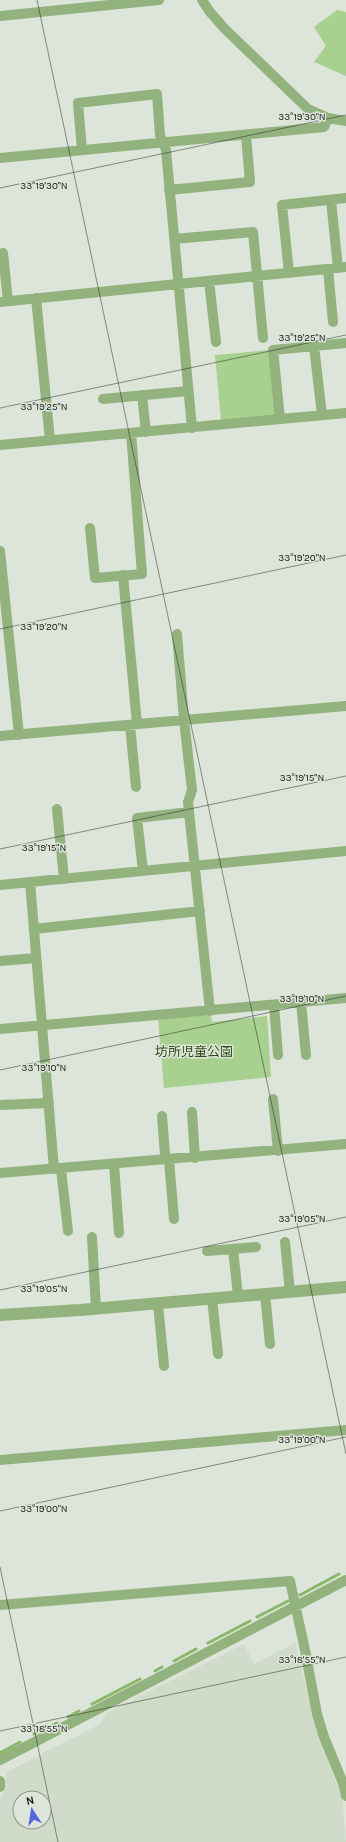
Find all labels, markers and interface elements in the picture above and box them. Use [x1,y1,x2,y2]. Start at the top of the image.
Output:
text: 33°19'30"N [278,111,326,123]
text: 33°19'30"N [20,180,68,192]
text: 33°19'25"N [278,332,326,344]
text: 33°19'25"N [20,401,68,413]
text: 33°19'20"N [278,552,326,564]
text: 33°19'20"N [20,621,68,633]
text: 33°19'15"N [280,772,324,784]
text: 33°19'15"N [22,842,66,854]
text: 33°19'10"N [280,993,324,1005]
park label: 坊所児童公園 [155,1044,233,1059]
text: 33°19'10"N [22,1062,66,1074]
text: 33°19'05"N [278,1213,326,1225]
text: 33°19'05"N [20,1283,68,1295]
text: 33°19'00"N [278,1434,326,1446]
text: 33°19'00"N [20,1503,68,1515]
text: 33°18'55"N [278,1654,326,1666]
text: 33°18'55"N [20,1723,68,1735]
north arrow [12,1790,52,1830]
text: N [25,1794,35,1808]

